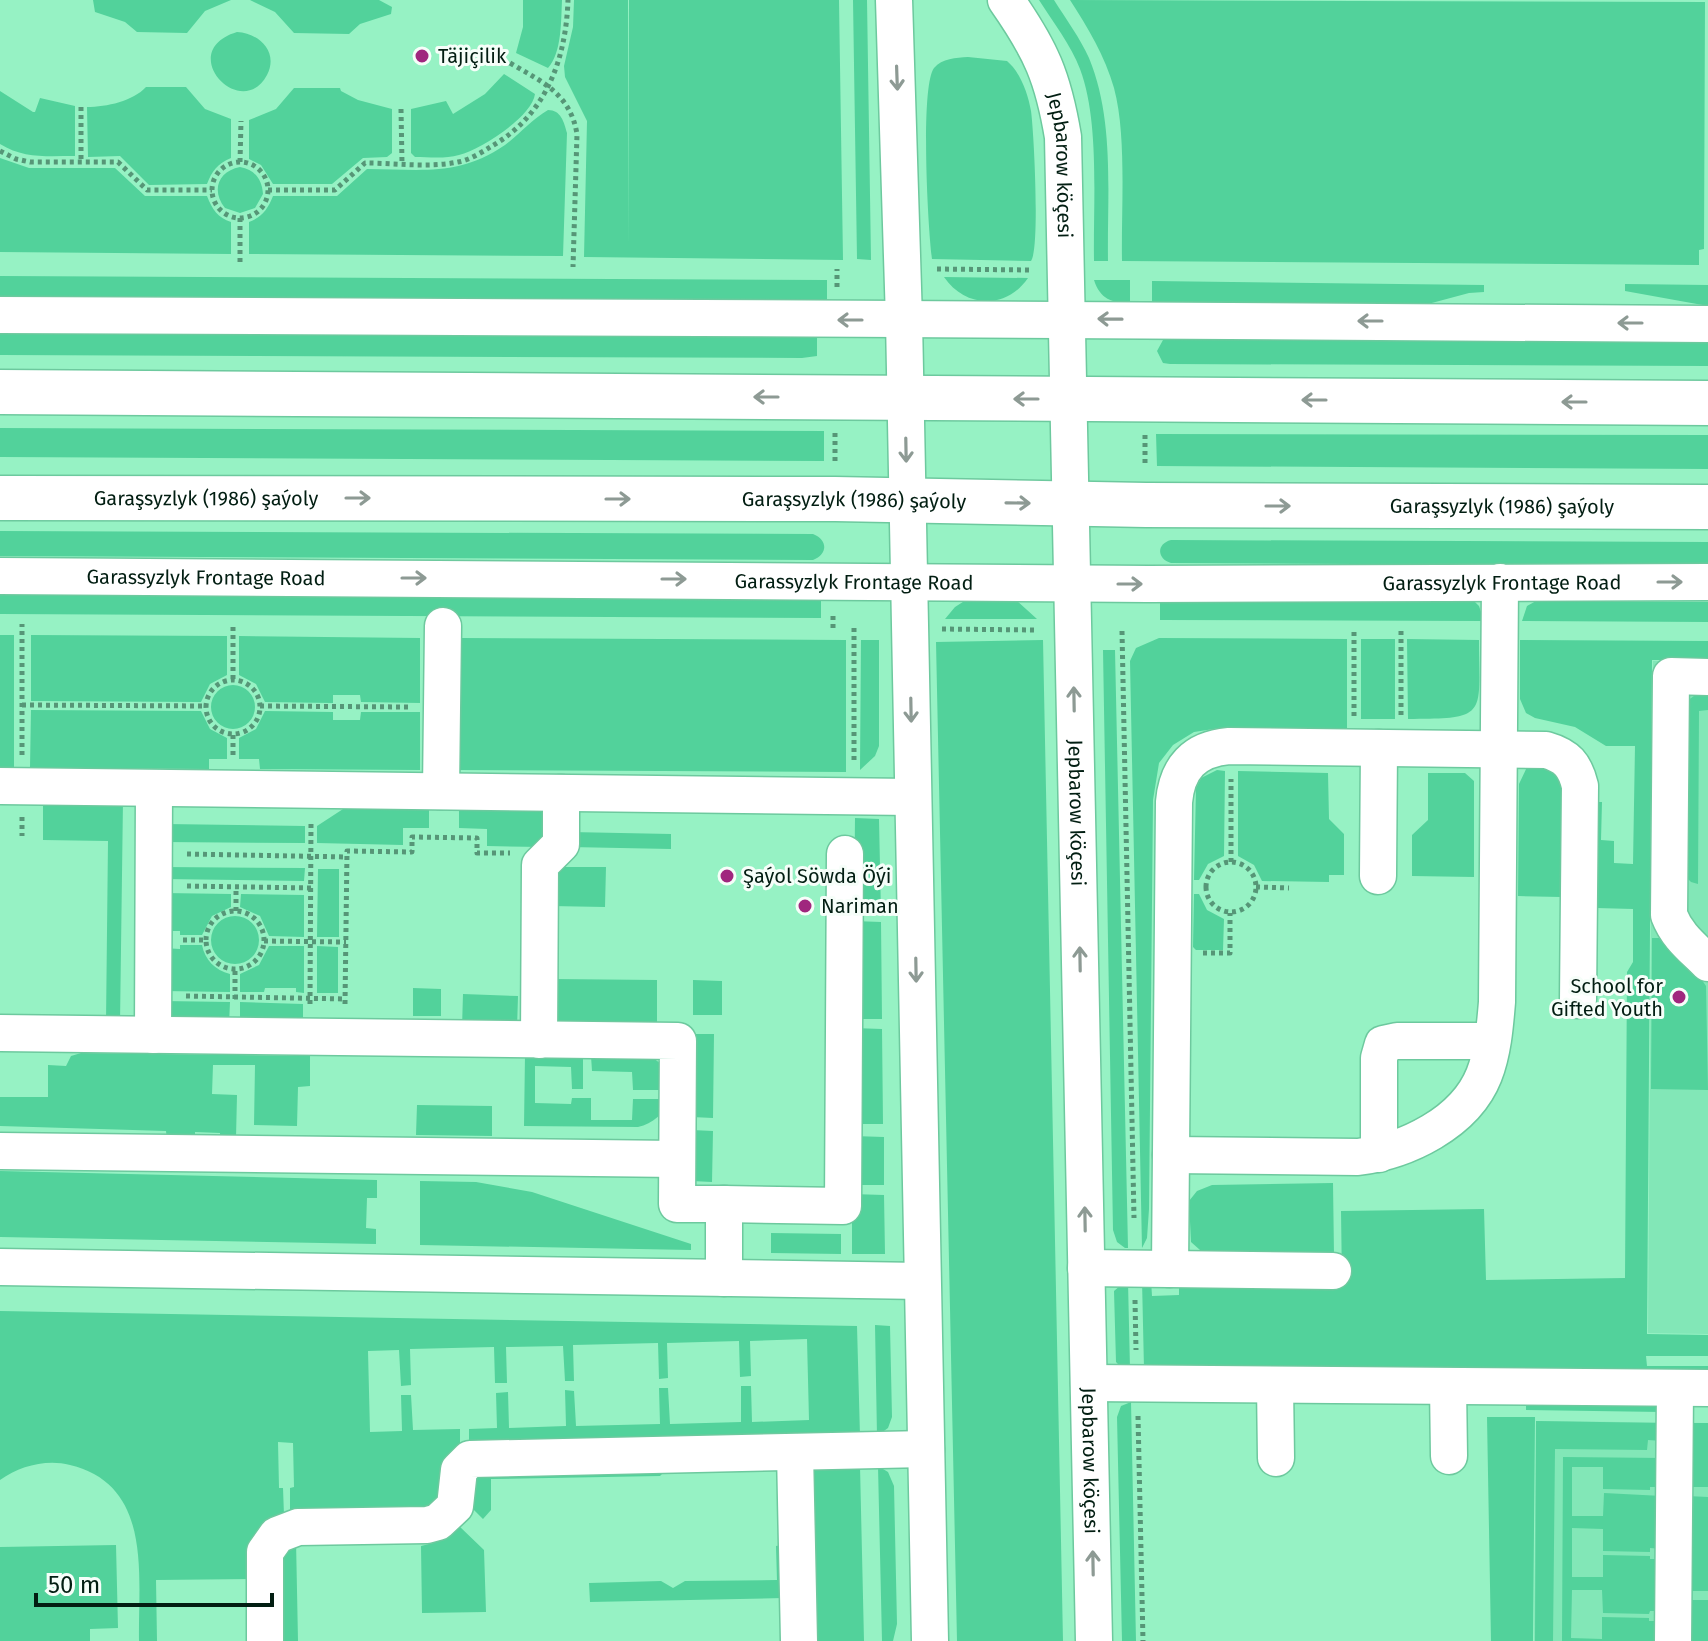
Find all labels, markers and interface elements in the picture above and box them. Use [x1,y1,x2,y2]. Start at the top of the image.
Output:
place label: Täjiçilik [438,44,507,69]
marker: Täjiçilik [413,47,431,65]
one-way arrow [889,64,904,91]
street label: Jepbarow köçesi [1042,89,1077,239]
one-way arrow [1097,311,1124,327]
one-way arrow [837,312,864,328]
one-way arrow [1357,313,1384,329]
one-way arrow [1617,316,1644,331]
one-way arrow [753,389,780,405]
one-way arrow [1013,391,1040,406]
one-way arrow [1301,392,1328,408]
one-way arrow [1561,394,1588,410]
one-way arrow [898,436,913,463]
street label: Garaşsyzlyk (1986) şaýoly [94,486,318,511]
street label: Garaşsyzlyk (1986) şaýoly [742,487,967,514]
one-way arrow [344,490,371,506]
one-way arrow [604,491,631,507]
street label: Garaşsyzlyk (1986) şaýoly [1390,494,1614,519]
one-way arrow [1004,495,1031,511]
one-way arrow [1264,498,1291,514]
street label: Garassyzlyk Frontage Road [86,565,326,590]
street label: Garassyzlyk Frontage Road [734,569,974,595]
one-way arrow [400,570,427,586]
street label: Garassyzlyk Frontage Road [1382,570,1621,595]
one-way arrow [660,571,687,587]
one-way arrow [1656,574,1683,590]
one-way arrow [1116,576,1143,592]
one-way arrow [1066,686,1082,713]
one-way arrow [903,696,918,723]
street label: Jepbarow köçesi [1063,739,1090,886]
place label: Şaýol Söwda Öýi [743,864,891,889]
marker: Şaýol Söwda Öýi [718,867,736,885]
place label: Nariman [821,894,899,918]
marker: Nariman [796,897,814,915]
one-way arrow [1072,946,1087,973]
one-way arrow [908,956,923,983]
place label: School for Gifted Youth [1551,974,1663,1021]
marker: School for Gifted Youth [1670,988,1688,1006]
one-way arrow [1078,1206,1093,1233]
street label: Jepbarow köçesi [1077,1387,1104,1534]
one-way arrow [1085,1550,1100,1577]
scale bar [36,1557,272,1607]
text: 50 m [48,1571,100,1599]

